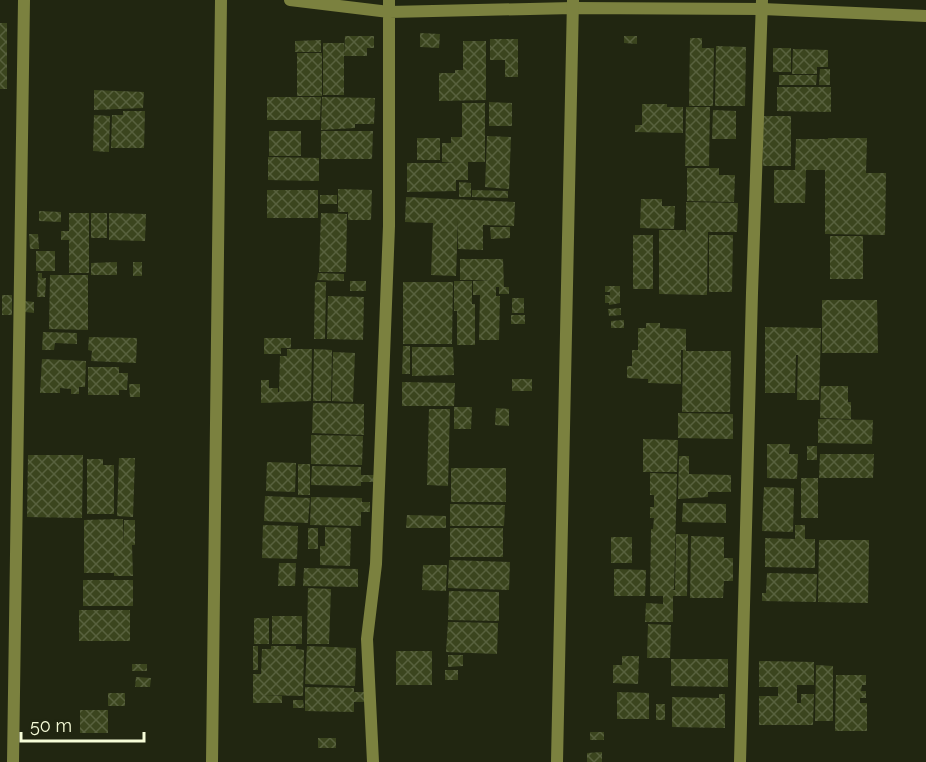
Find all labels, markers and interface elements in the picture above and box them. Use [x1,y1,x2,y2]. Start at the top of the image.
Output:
scale bar [21,705,144,743]
text: 50 m [30,715,72,736]

